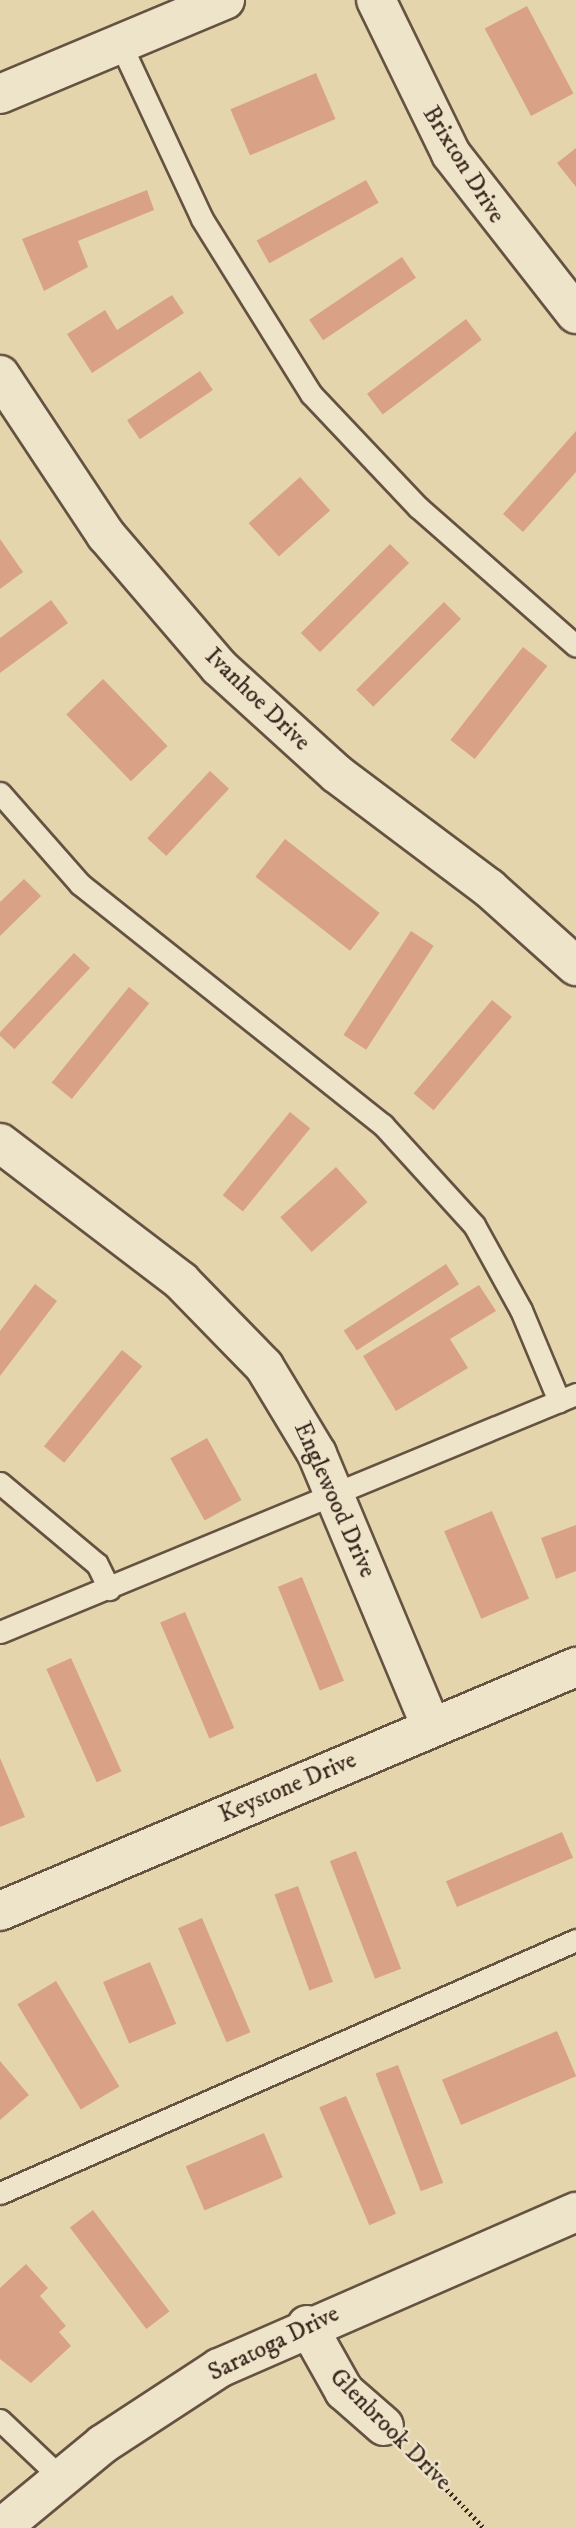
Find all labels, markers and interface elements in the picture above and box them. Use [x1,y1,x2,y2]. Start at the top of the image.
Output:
street label: Brixton Drive [416,101,510,229]
street label: Ivanhoe Drive [198,643,316,757]
street label: Englewood Drive [287,1418,381,1582]
street label: Keystone Drive [215,1746,361,1830]
street label: Saratoga Drive [204,2300,344,2388]
street label: Glenbrook Drive [323,2363,457,2497]

